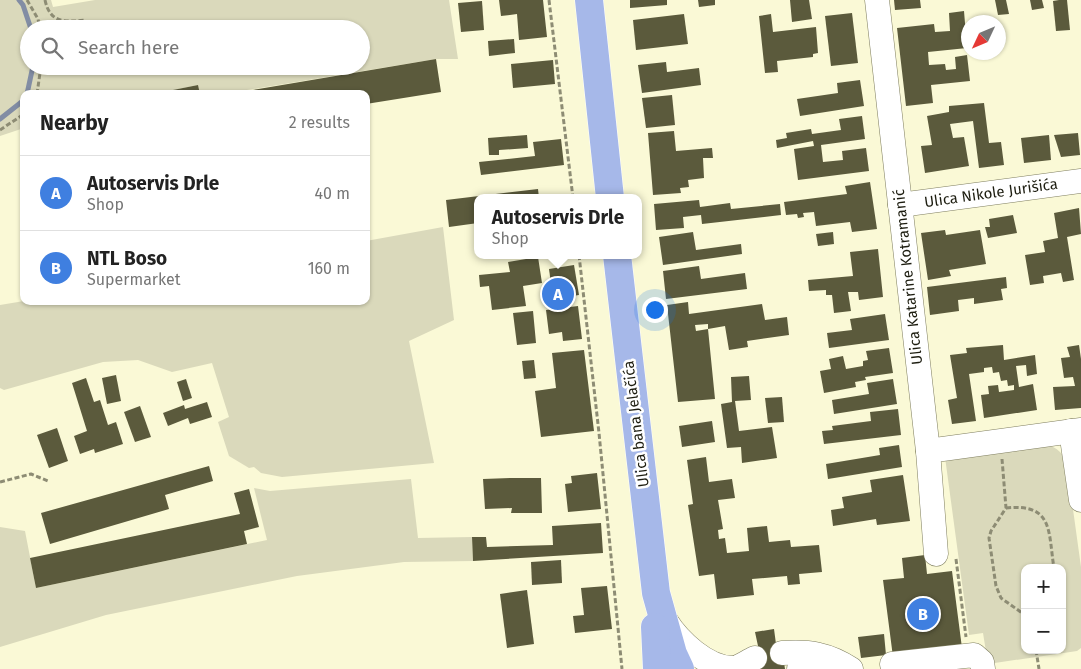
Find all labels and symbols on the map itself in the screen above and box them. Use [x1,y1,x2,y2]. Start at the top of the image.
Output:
north arrow [961,15,1006,60]
street label: Ulica Nikole Jurišića [923,175,1059,211]
street label: Ulica Katarine Kotramanić [890,188,926,366]
pin: A [542,275,574,313]
your location [642,297,668,323]
street label: Ulica bana Jelačića [619,360,653,488]
pin: B [907,595,939,633]

